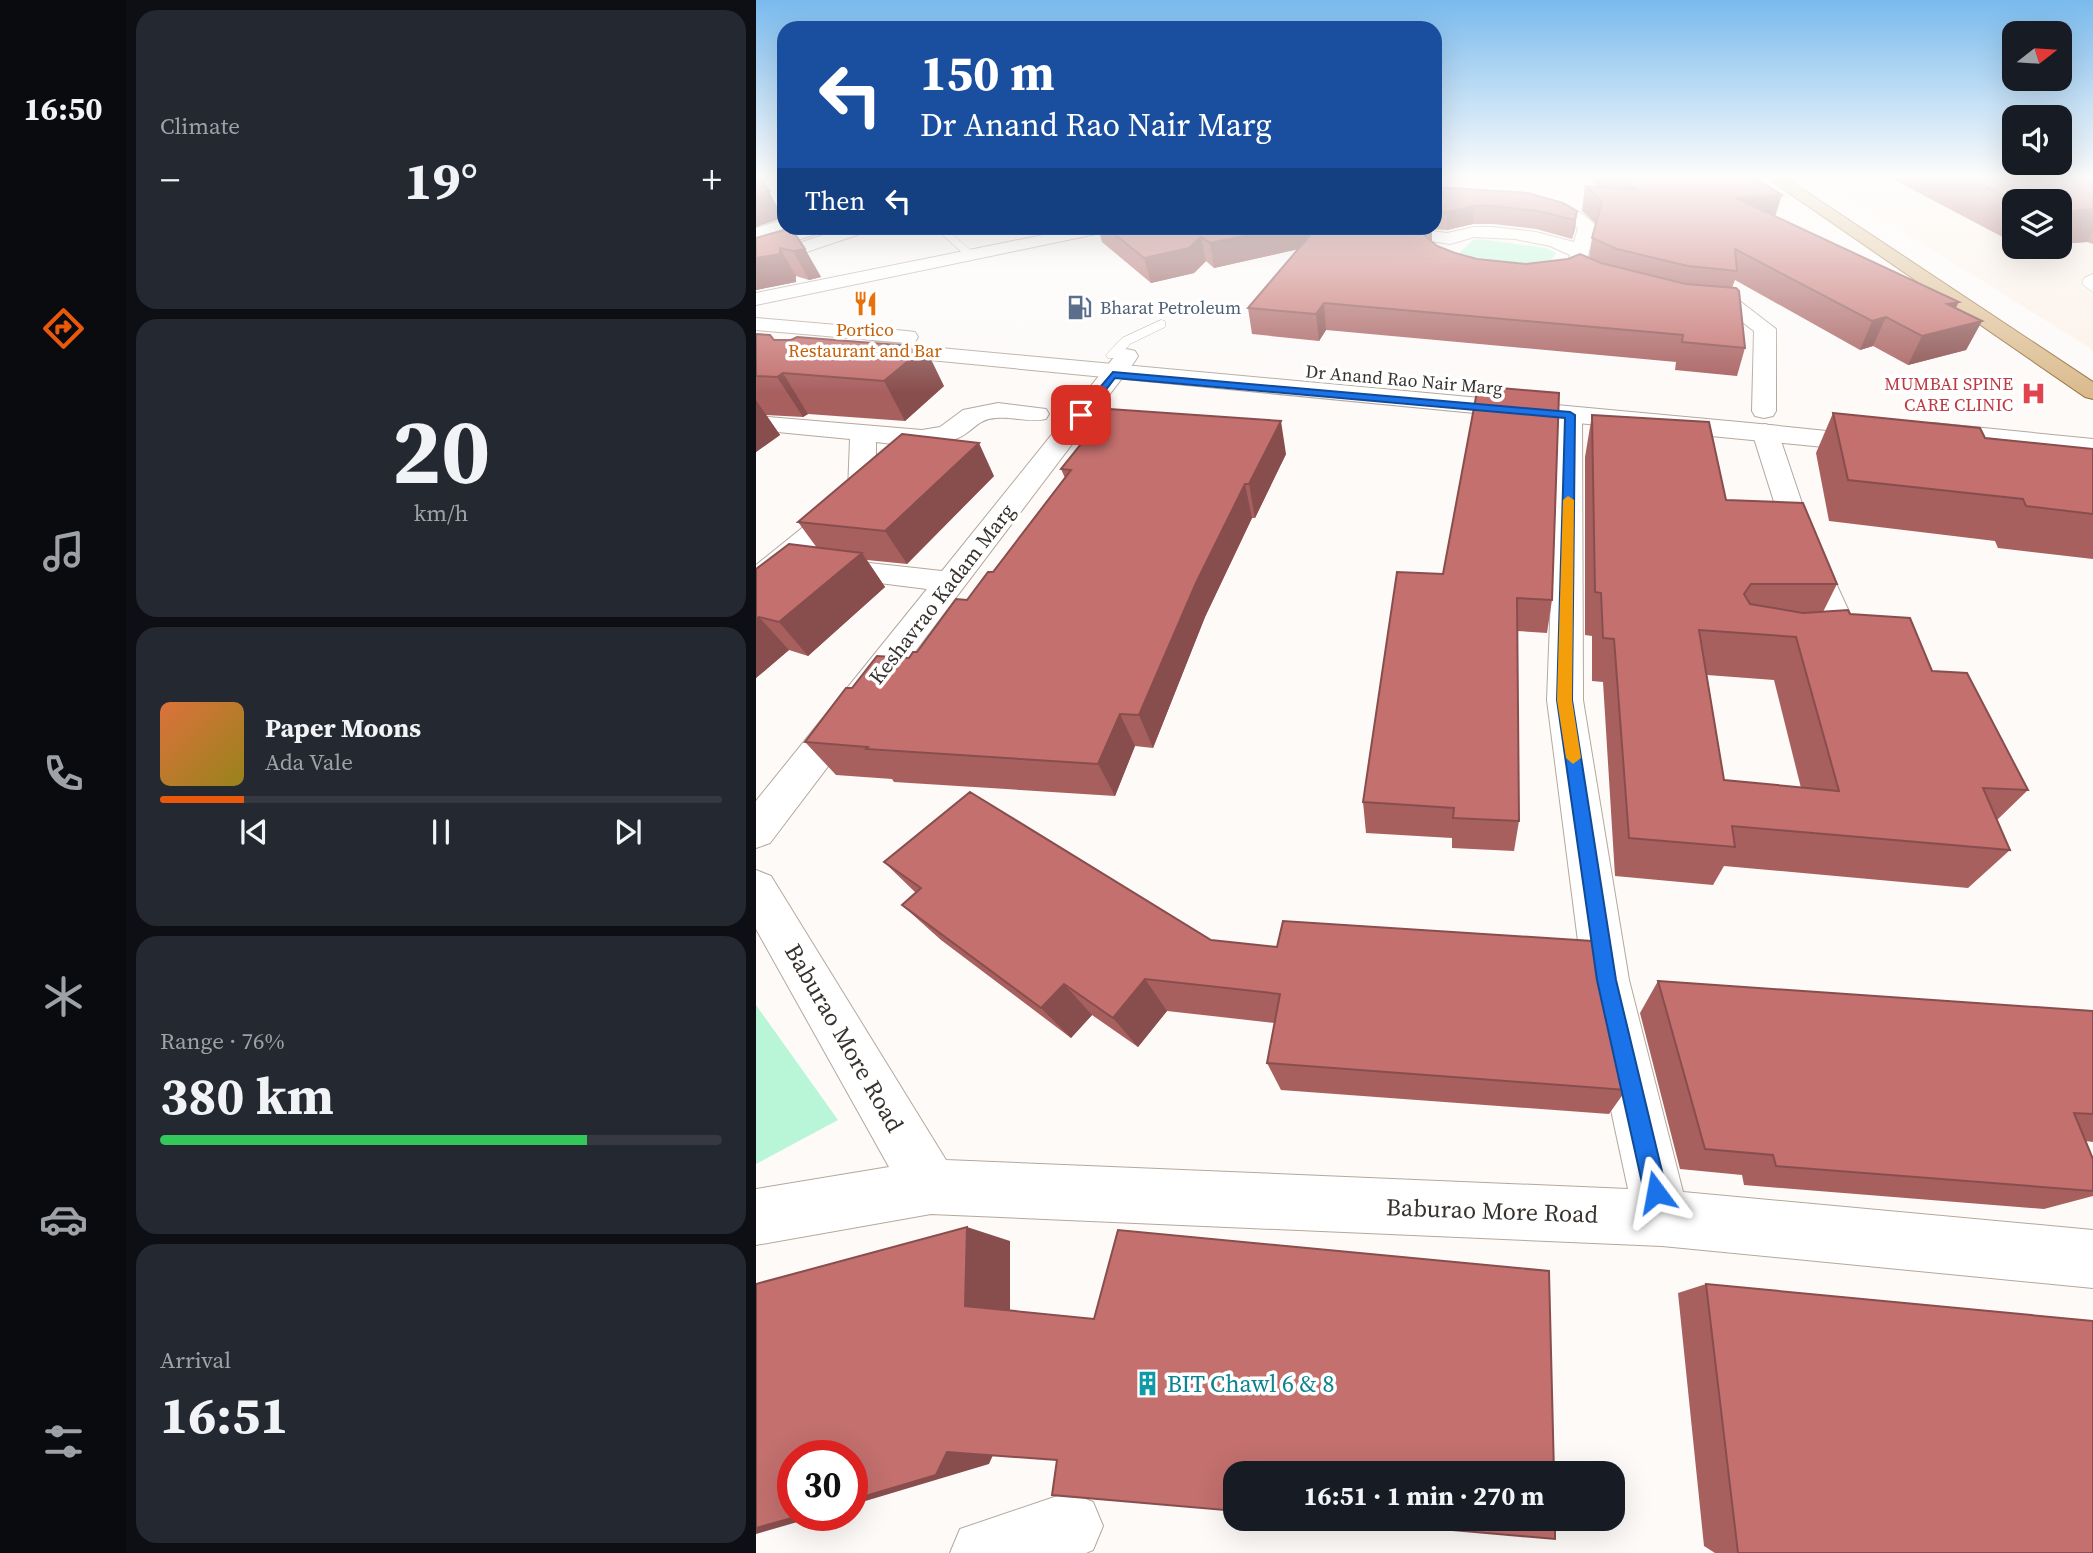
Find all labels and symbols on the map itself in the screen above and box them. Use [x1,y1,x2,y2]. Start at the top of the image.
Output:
north arrow [2002,21,2072,91]
restaurant icon: Portico Restaurant and Bar [851,289,879,317]
fuel station icon: Bharat Petroleum [1066,294,1094,322]
place label: Bharat Petroleum [1100,295,1241,320]
place label: Portico Restaurant and Bar [788,317,942,363]
street label: Dr Anand Rao Nair Marg [1304,358,1504,401]
place label: MUMBAI SPINE CARE CLINIC [1884,371,2013,417]
hospital icon: MUMBAI SPINE CARE CLINIC [2019,380,2047,408]
pin [1051,385,1111,445]
street label: Keshavrao Kadam Marg [862,497,1021,690]
street label: Baburao More Road [777,938,912,1138]
position arrow [1619,1155,1693,1229]
street label: Baburao More Road [1385,1190,1599,1231]
place label: BIT Chawl 6 & 8 [1167,1367,1334,1400]
building icon: BIT Chawl 6 & 8 [1133,1370,1161,1398]
speed limit sign: 30 [777,1440,868,1531]

